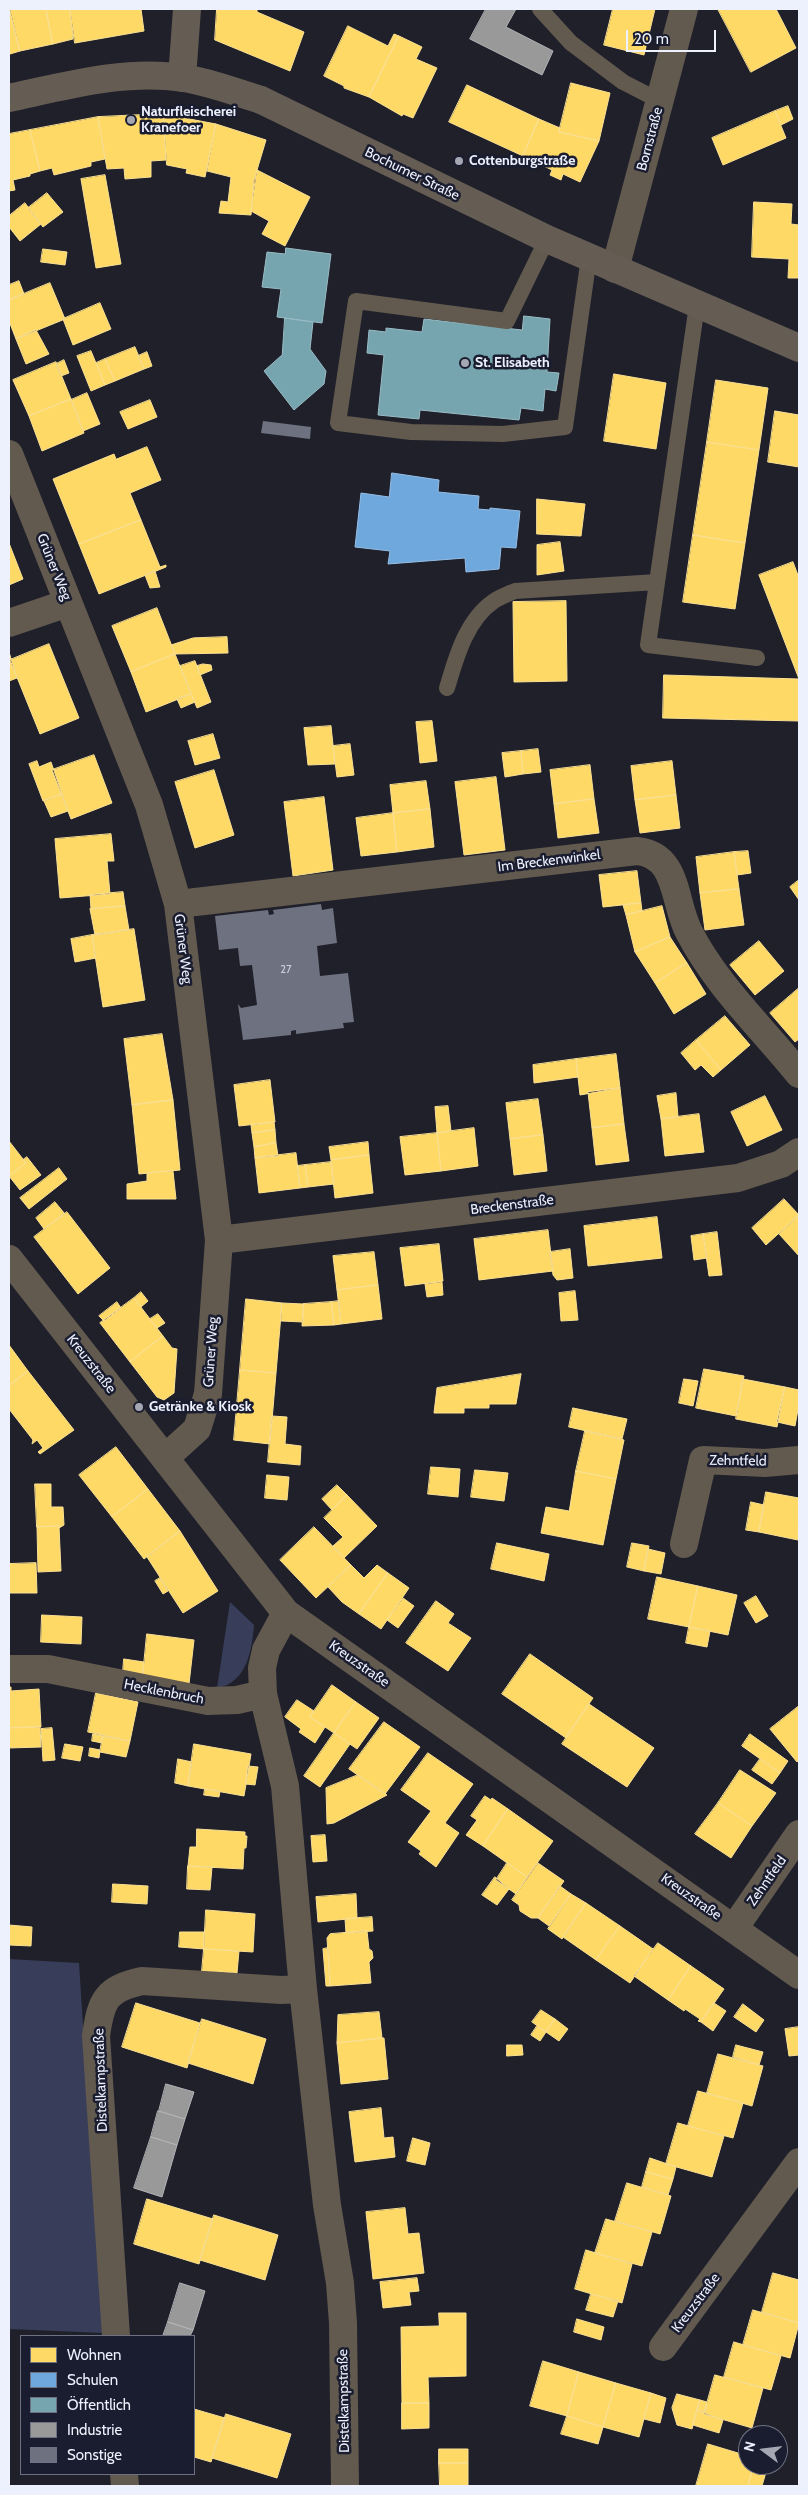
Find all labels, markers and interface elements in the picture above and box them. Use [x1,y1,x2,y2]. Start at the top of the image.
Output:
scale bar [628,20,718,52]
text: 20 m [634,30,669,48]
place label: Naturfleischerei Kranefoer [141,104,236,136]
street label: Bornstraße [633,105,667,173]
marker: Naturfleischerei Kranefoer [125,114,137,126]
street label: Bochumer Straße [362,144,462,204]
place label: Cottenburgstraße [469,153,575,169]
marker: Cottenburgstraße [453,155,465,167]
place label: St. Elisabeth [475,355,550,371]
marker: St. Elisabeth [459,357,471,369]
street label: Grüner Weg [33,531,75,603]
street label: Im Breckenwinkel [497,846,601,876]
street label: Grüner Weg [170,913,196,985]
house number: 27 [280,963,292,977]
street label: Breckenstraße [469,1192,555,1218]
street label: Grüner Weg [200,1316,222,1388]
street label: Kreuzstraße [63,1331,119,1397]
place label: Getränke & Kiosk [149,1399,251,1415]
marker: Getränke & Kiosk [133,1401,145,1413]
street label: Zehntfeld [709,1452,767,1470]
street label: Kreuzstraße [326,1637,392,1691]
street label: Hecklenbruch [123,1676,205,1708]
street label: Zehntfeld [744,1853,790,1909]
street label: Kreuzstraße [658,1870,724,1924]
street label: Distelkampstraße [91,2028,111,2132]
street label: Kreuzstraße [668,2270,724,2336]
legend [20,2335,195,2475]
text: Wohnen [67,2346,121,2364]
street label: Distelkampstraße [335,2349,353,2453]
text: Schulen [67,2371,118,2389]
text: Öffentlich [67,2396,131,2414]
text: Industrie [67,2421,122,2439]
north arrow [738,2425,788,2475]
text: N [740,2439,759,2453]
text: Sonstige [67,2446,122,2464]

